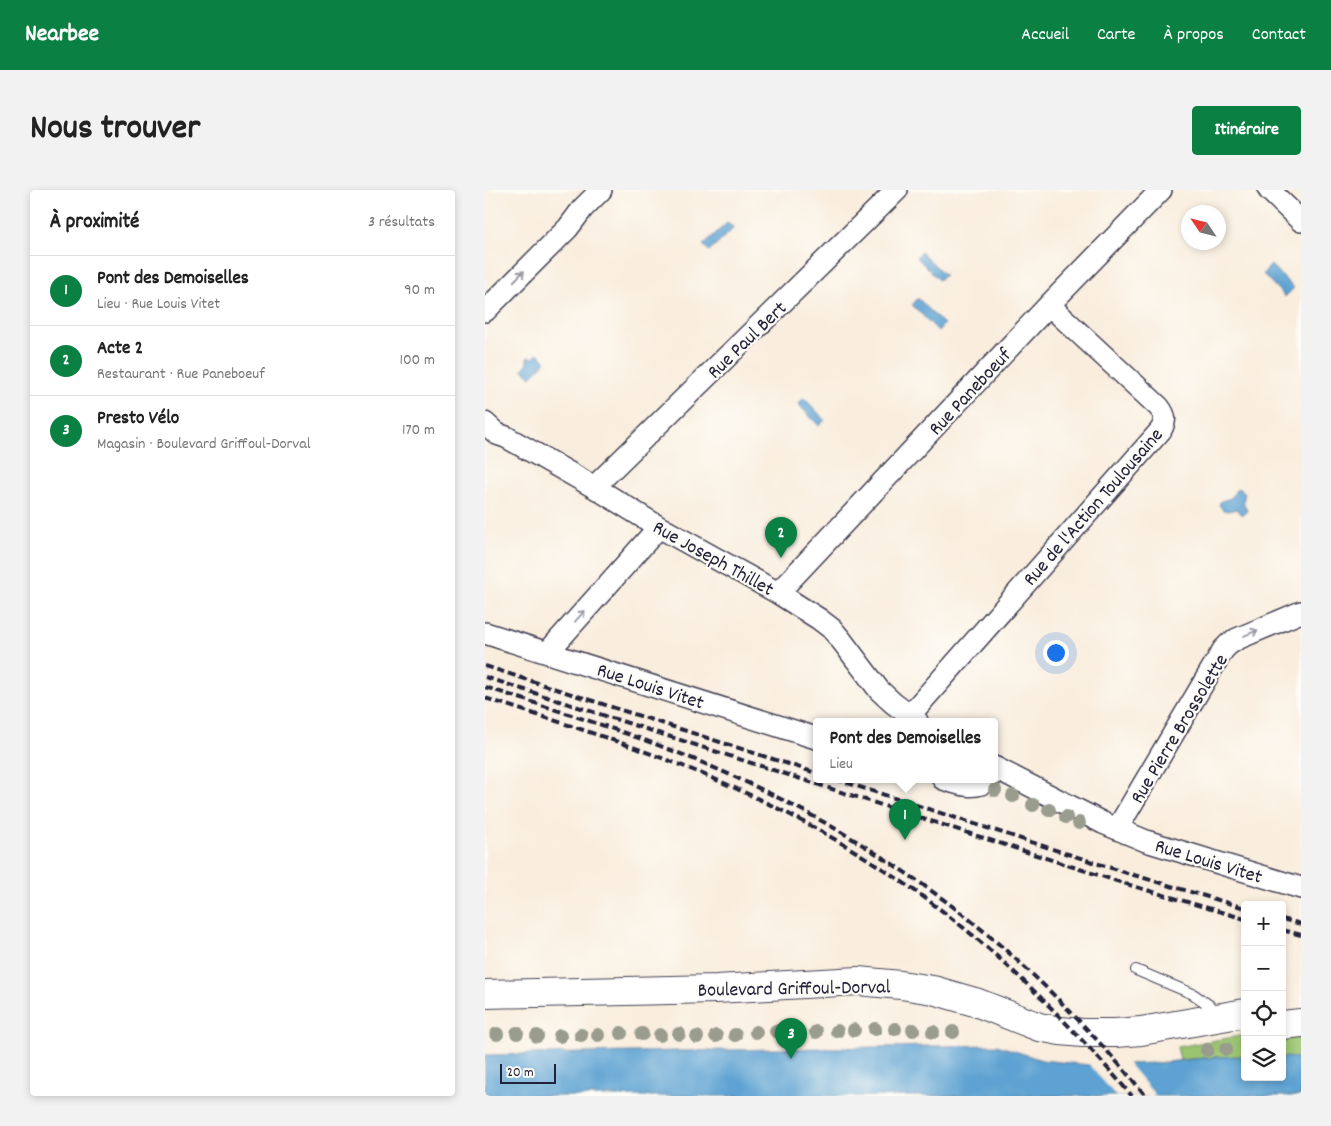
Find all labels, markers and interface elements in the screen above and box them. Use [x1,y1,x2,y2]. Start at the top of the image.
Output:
text: Nearbee [25,18,99,52]
text: Accueil [1021,23,1069,48]
text: Carte [1097,23,1136,48]
text: À propos [1164,23,1224,48]
text: Contact [1252,23,1306,48]
text: Nous trouver [30,105,200,155]
button: Itinéraire [1192,106,1301,155]
north arrow [1181,205,1226,250]
text: À proximité [50,208,139,238]
text: 3 résultats [368,211,435,234]
text: Pont des Demoiselles [97,266,249,293]
one-way arrow [513,270,526,282]
text: 1 [64,279,68,302]
text: 90 m [404,279,435,302]
text: Lieu · Rue Louis Vitet [97,293,220,316]
street label: Rue Paul Bert [702,296,794,386]
text: Acte 2 [97,336,143,363]
street label: Rue Paneboeuf [923,342,1020,443]
text: 2 [63,349,70,372]
text: 100 m [399,349,435,372]
text: Restaurant · Rue Paneboeuf [97,363,265,386]
text: Presto Vélo [97,406,179,433]
text: 3 [62,419,70,442]
text: 170 m [402,419,435,442]
street label: Rue de l'Action Toulousaine [1018,423,1171,593]
text: Magasin · Boulevard Griffoul-Dorval [97,433,311,456]
street label: Rue Joseph Thillet [647,515,778,605]
pin: 2 [765,517,797,558]
one-way arrow [574,610,586,623]
one-way arrow [1243,628,1258,638]
your location [1043,640,1069,666]
street label: Rue Pierre Brossolette [1125,649,1236,810]
street label: Rue Louis Vitet [593,657,707,718]
popup [813,718,998,783]
text: Pont des Demoiselles [830,726,981,753]
text: Lieu [830,753,853,776]
pin: 1 [889,799,921,840]
street label: Rue Louis Vitet [1151,833,1265,892]
map controls [1241,901,1286,1081]
button: + [1241,901,1286,946]
button: − [1241,946,1286,991]
street label: Boulevard Griffoul-Dorval [698,974,891,1006]
button: locate [1241,991,1286,1036]
pin: 3 [775,1018,807,1059]
button: layers [1241,1036,1286,1081]
scale bar [500,1061,556,1084]
text: 20 m [507,1063,534,1083]

